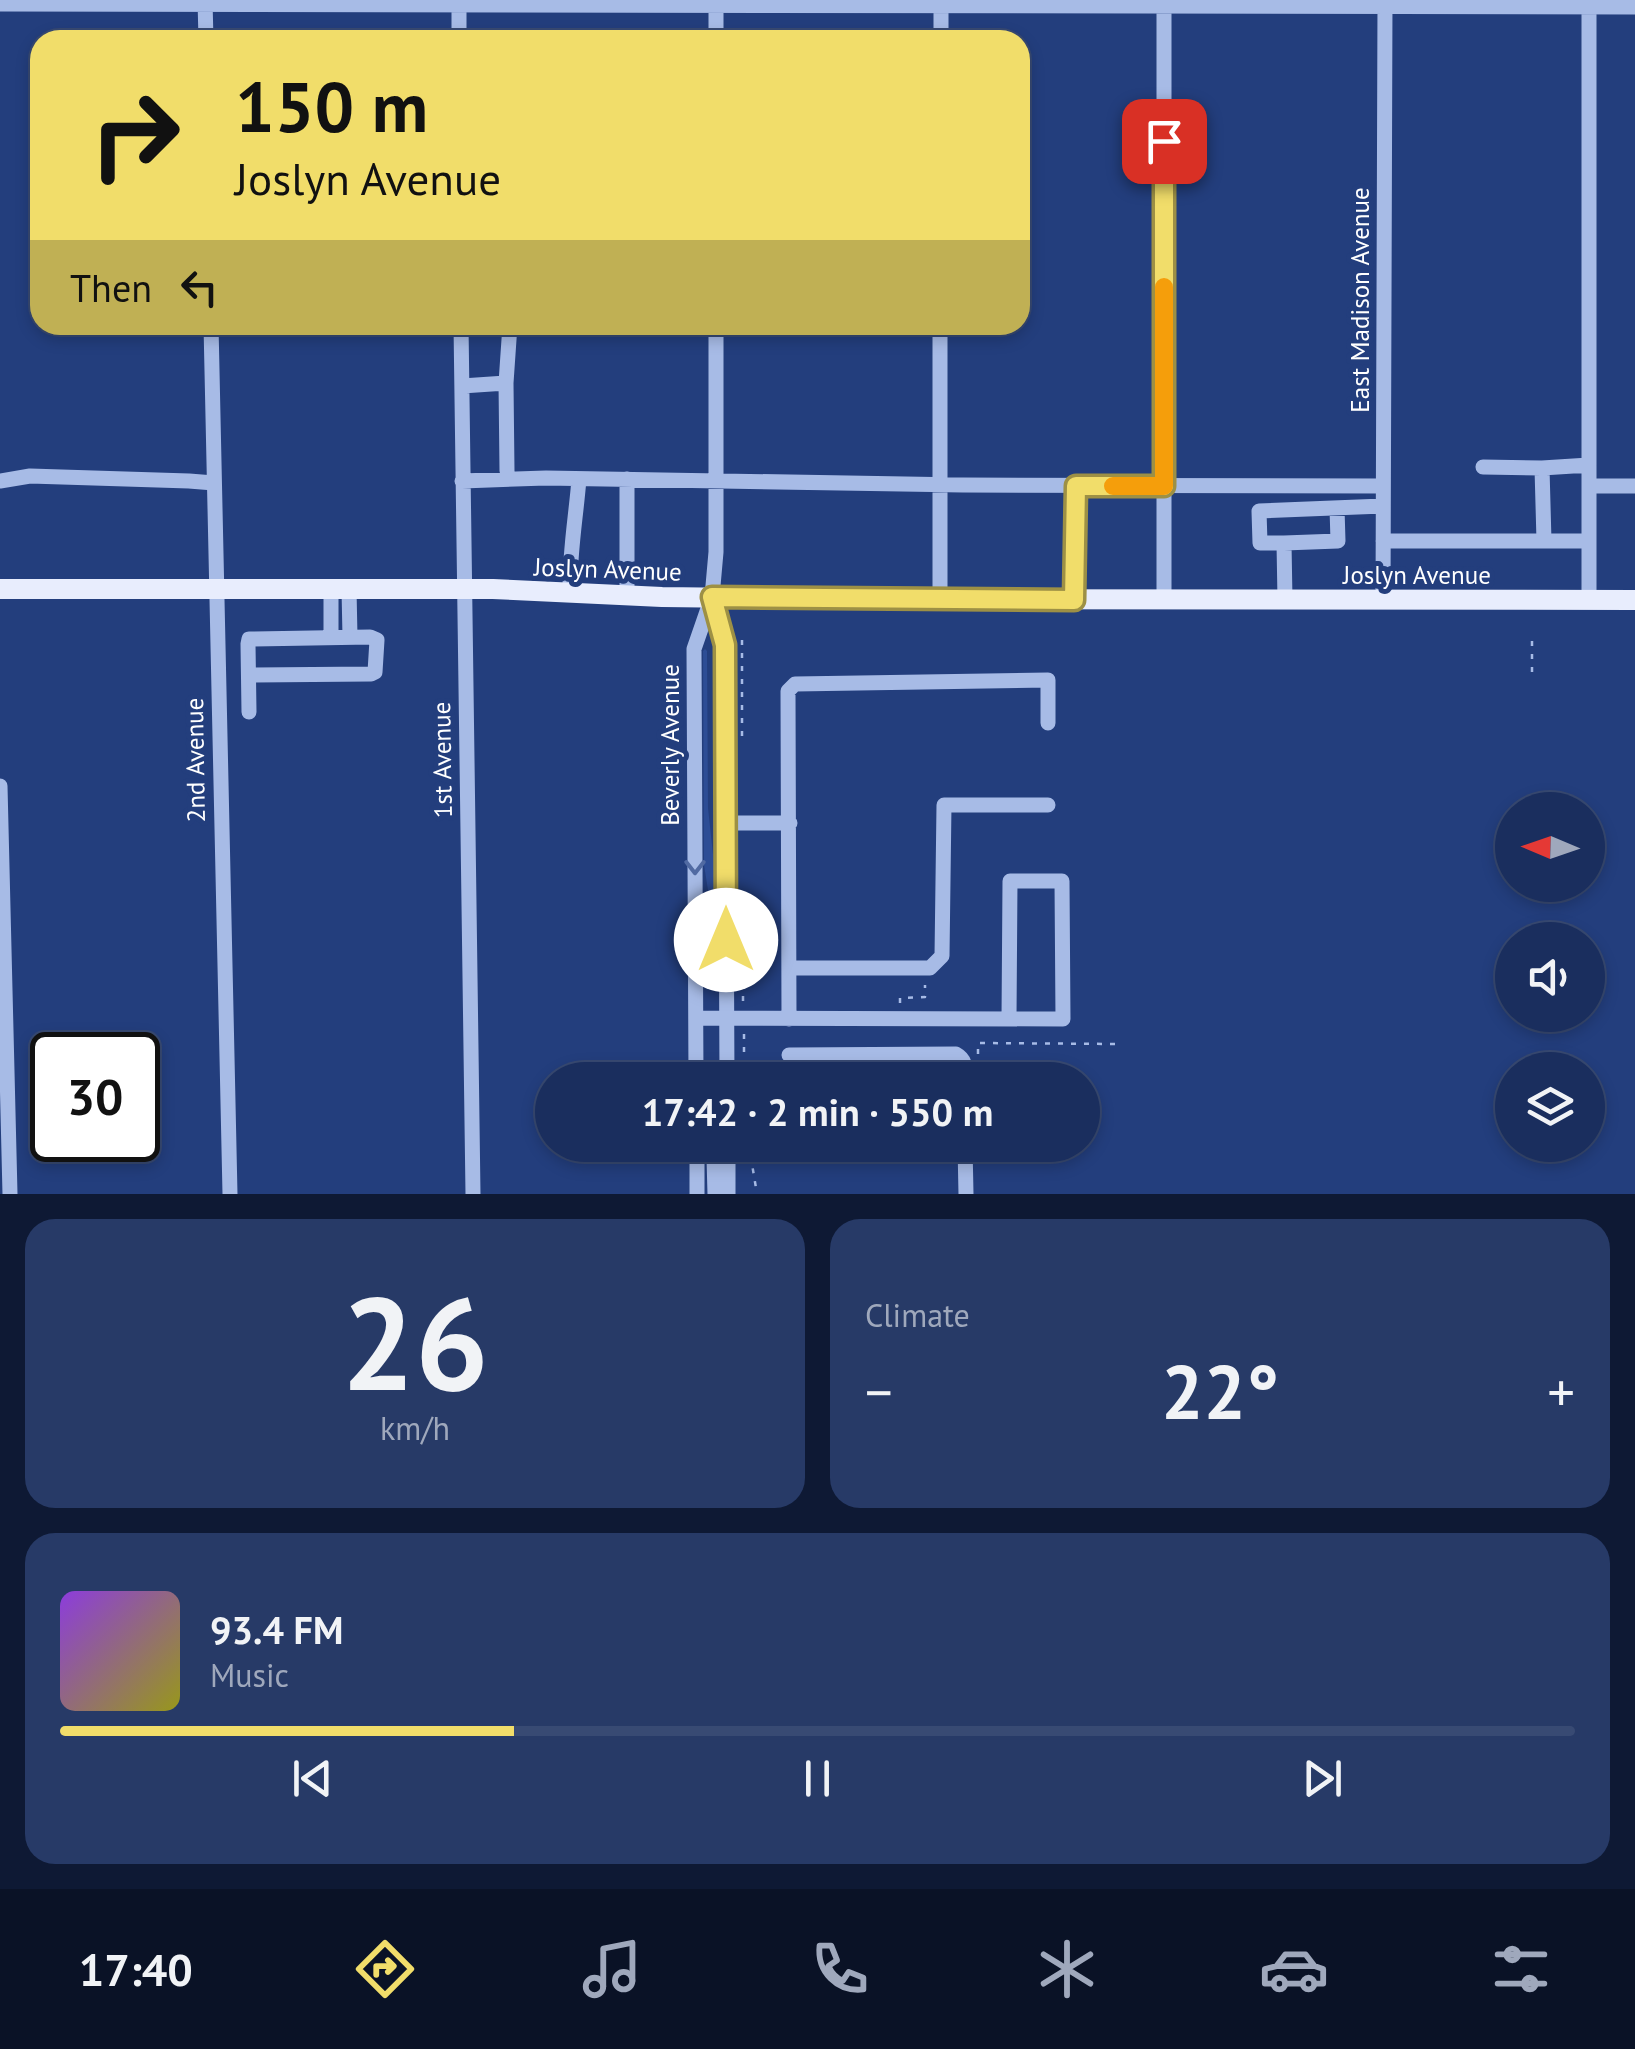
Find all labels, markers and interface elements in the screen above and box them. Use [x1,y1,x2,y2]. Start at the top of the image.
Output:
text: 150 m [235,61,428,151]
icon: right [70,70,200,200]
pin [1122,99,1207,184]
icon: arrive [1137,114,1192,169]
text: Joslyn Avenue [235,149,501,207]
street label: East Madison Avenue [1344,187,1376,413]
icon: left [172,260,227,315]
text: Then [70,263,152,312]
street label: Joslyn Avenue [533,550,682,588]
street label: Joslyn Avenue [1342,559,1491,591]
street label: Beverly Avenue [654,664,686,826]
street label: 2nd Avenue [178,697,212,823]
street label: 1st Avenue [425,701,459,819]
north arrow [1495,792,1605,902]
map controls [1495,792,1605,1162]
one-way arrow [684,860,706,875]
position arrow [674,888,778,992]
button: sound [1495,922,1605,1032]
speed limit sign: 30 [30,1032,160,1162]
button: layers [1495,1052,1605,1162]
text: 17:42 · 2 min · 550 m [642,1087,993,1136]
text: 26 [341,1258,489,1426]
text: Climate [865,1294,970,1336]
text: 22° [1161,1343,1279,1440]
text: − [865,1356,893,1427]
text: + [1547,1356,1575,1427]
text: km/h [380,1407,450,1449]
text: 93.4 FM [210,1605,343,1654]
text: Music [210,1654,289,1696]
icon: previous [285,1751,340,1806]
icon: pause [790,1751,845,1806]
icon: next [1295,1751,1350,1806]
icon: directions [350,1934,420,2004]
icon: music [577,1934,647,2004]
icon: phone [805,1934,875,2004]
icon: climate [1032,1934,1102,2004]
icon: car [1259,1934,1329,2004]
icon: filters [1486,1934,1556,2004]
text: 17:40 [79,1940,193,1998]

